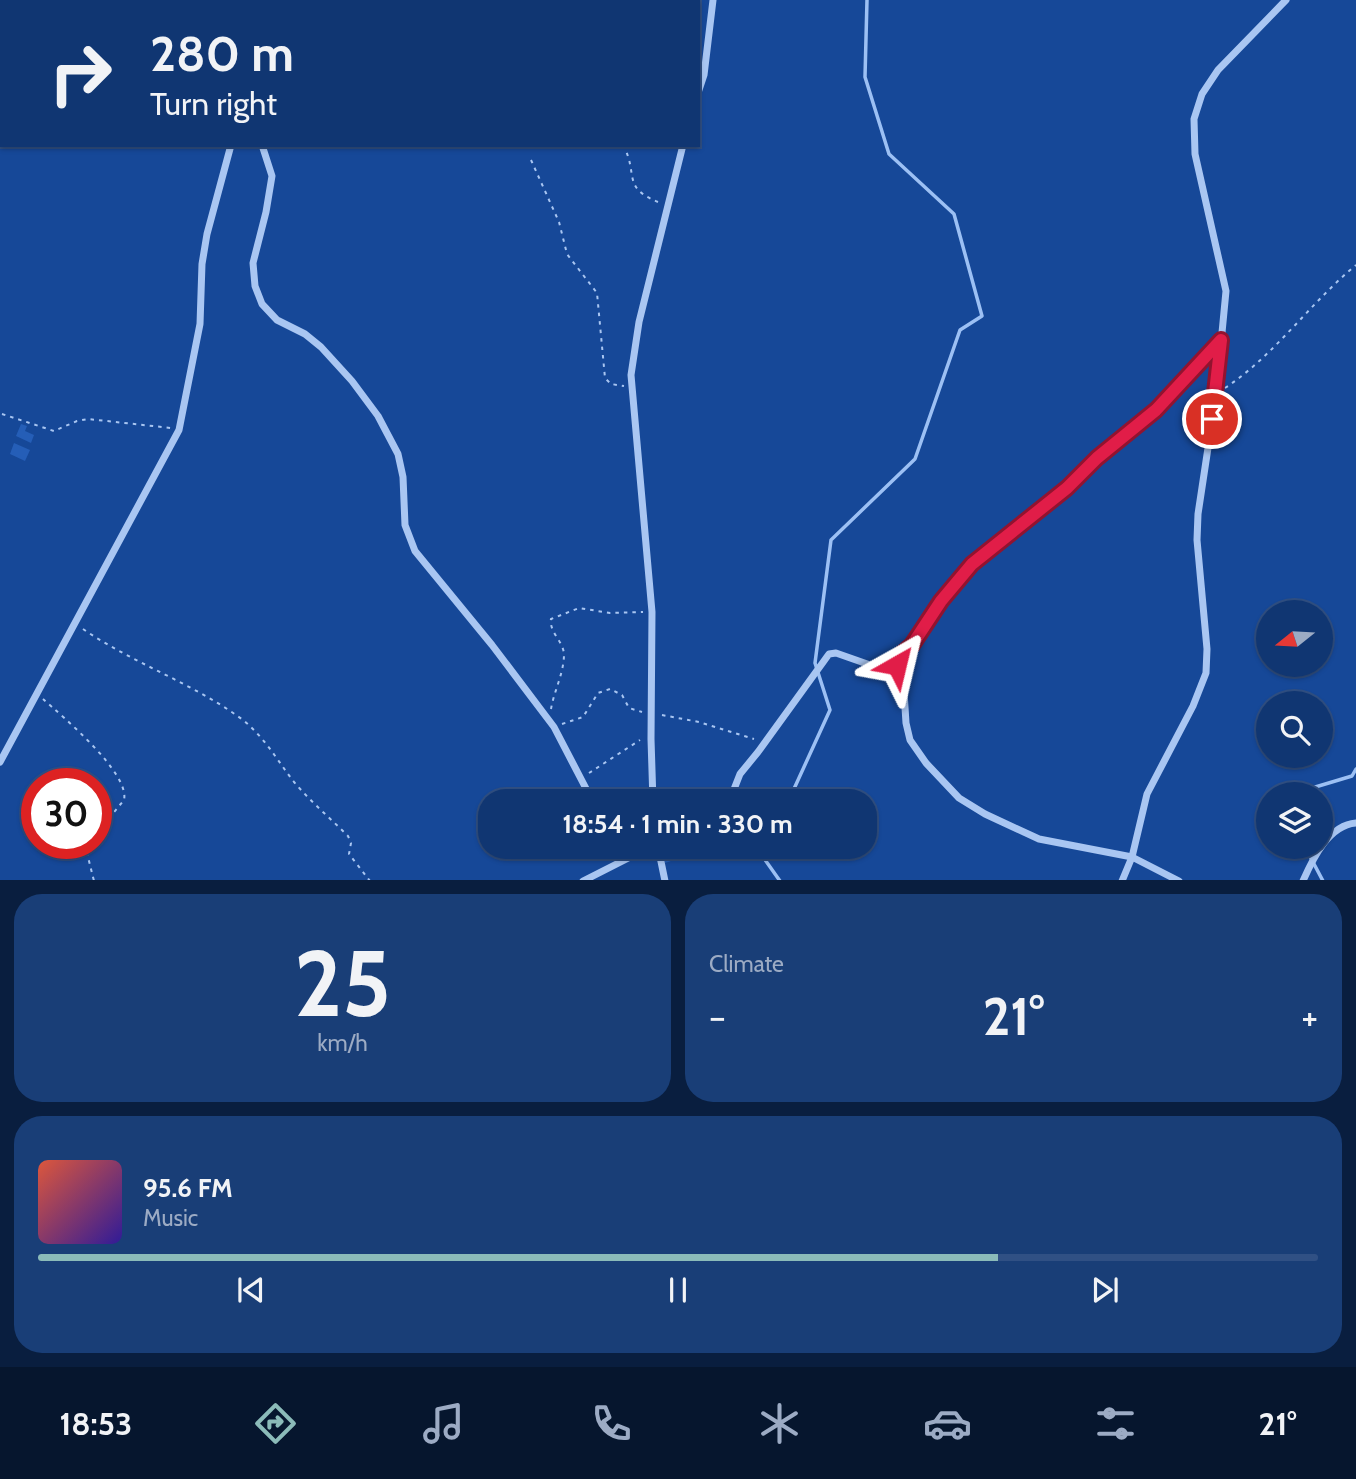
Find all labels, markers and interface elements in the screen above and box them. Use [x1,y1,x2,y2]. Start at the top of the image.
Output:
text: 280 m [150,24,294,83]
icon: right [35,28,126,119]
text: Turn right [150,84,277,123]
pin [1182,389,1242,449]
icon: arrive [1193,400,1231,438]
north arrow [1256,600,1334,677]
map controls [1256,600,1333,859]
position arrow [860,628,934,702]
button: search [1256,691,1333,768]
speed limit sign: 30 [21,768,112,859]
button: layers [1256,782,1333,859]
text: 18:54 · 1 min · 330 m [562,808,793,840]
text: 25 [294,928,391,1039]
text: Climate [709,950,784,978]
text: 21° [983,985,1044,1048]
text: − [709,993,726,1040]
text: + [1301,993,1318,1040]
text: km/h [317,1029,368,1057]
text: 95.6 FM [143,1172,233,1204]
text: Music [143,1204,198,1232]
icon: previous [232,1271,270,1309]
icon: pause [659,1271,697,1309]
icon: next [1086,1271,1124,1309]
icon: directions [251,1399,300,1448]
icon: music [419,1399,468,1448]
icon: phone [587,1399,636,1448]
icon: climate [755,1399,804,1448]
icon: car [923,1399,972,1448]
icon: filters [1091,1399,1140,1448]
text: 18:53 [59,1404,132,1443]
text: 21° [1258,1404,1296,1443]

